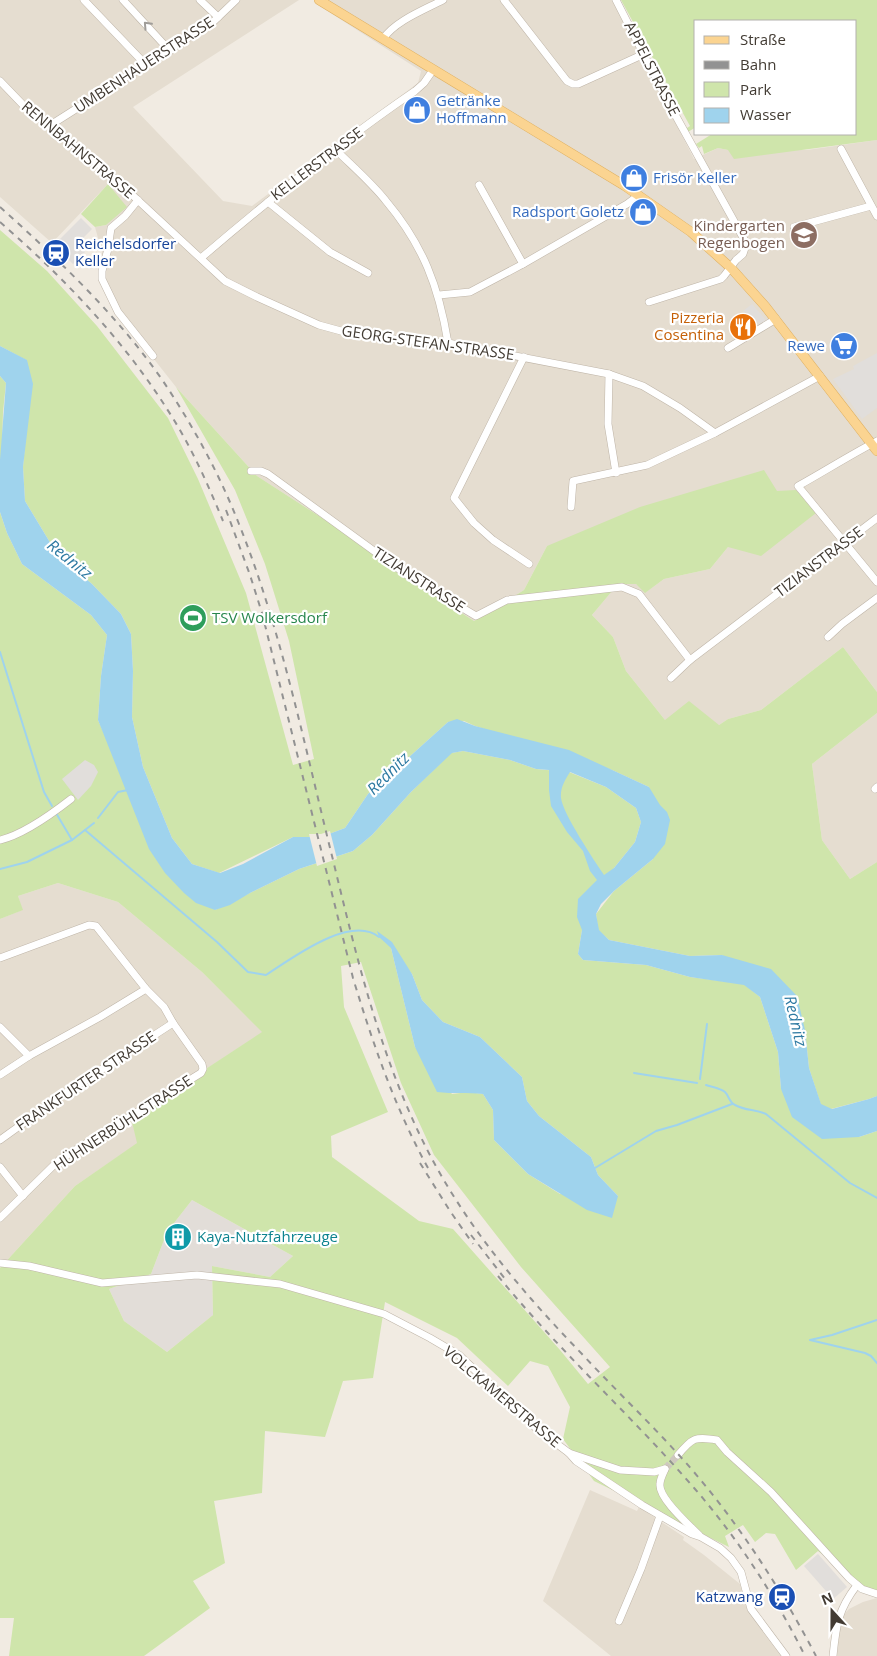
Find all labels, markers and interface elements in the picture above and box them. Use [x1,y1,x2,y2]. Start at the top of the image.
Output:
street label: UMBENHAUERSTRASSE [70,11,217,117]
street label: APPELSTRASSE [620,18,685,119]
legend [694,20,857,135]
one-way arrow [144,22,153,31]
text: Straße [740,29,786,49]
text: Bahn [740,54,776,74]
text: Park [740,79,771,99]
place label: Getränke Hoffmann [436,90,507,127]
shop icon: Getränke Hoffmann [402,95,432,125]
street label: RENNBAHNSTRASSE [18,96,139,202]
text: Wasser [740,104,791,124]
street label: KELLERSTRASSE [266,122,367,205]
shop icon: Frisör Keller [619,163,649,193]
place label: Frisör Keller [653,167,737,187]
shop icon: Radsport Goletz [628,197,658,227]
place label: Radsport Goletz [512,201,624,221]
place label: Kindergarten Regenbogen [694,215,785,252]
school or university icon: Kindergarten Regenbogen [789,220,819,250]
place label: Reichelsdorfer Keller [75,233,176,270]
station icon: Reichelsdorfer Keller [41,238,71,268]
place label: Pizzeria Cosentina [654,307,724,344]
restaurant icon: Pizzeria Cosentina [728,312,758,342]
street label: GEORG-STEFAN-STRASSE [341,320,516,364]
supermarket icon: Rewe [829,331,859,361]
place label: Rewe [787,335,825,355]
street label: TIZIANSTRASSE [770,521,867,601]
water label: Rednitz [43,534,98,584]
street label: TIZIANSTRASSE [370,542,469,616]
sports icon: TSV Wolkersdorf [178,603,208,633]
place label: TSV Wolkersdorf [212,607,328,627]
water label: Rednitz [362,746,415,799]
water label: Rednitz [779,993,813,1050]
street label: FRANKFURTER STRASSE [12,1026,159,1135]
street label: HÜHNERBÜHLSTRASSE [49,1070,196,1175]
building icon: Kaya-Nutzfahrzeuge [163,1222,193,1252]
place label: Kaya-Nutzfahrzeuge [197,1226,338,1246]
street label: VOLCKAMERSTRASSE [440,1341,566,1451]
station icon: Katzwang [767,1582,797,1612]
place label: Katzwang [696,1586,763,1606]
north arrow [807,1586,857,1636]
text: N [818,1587,836,1609]

